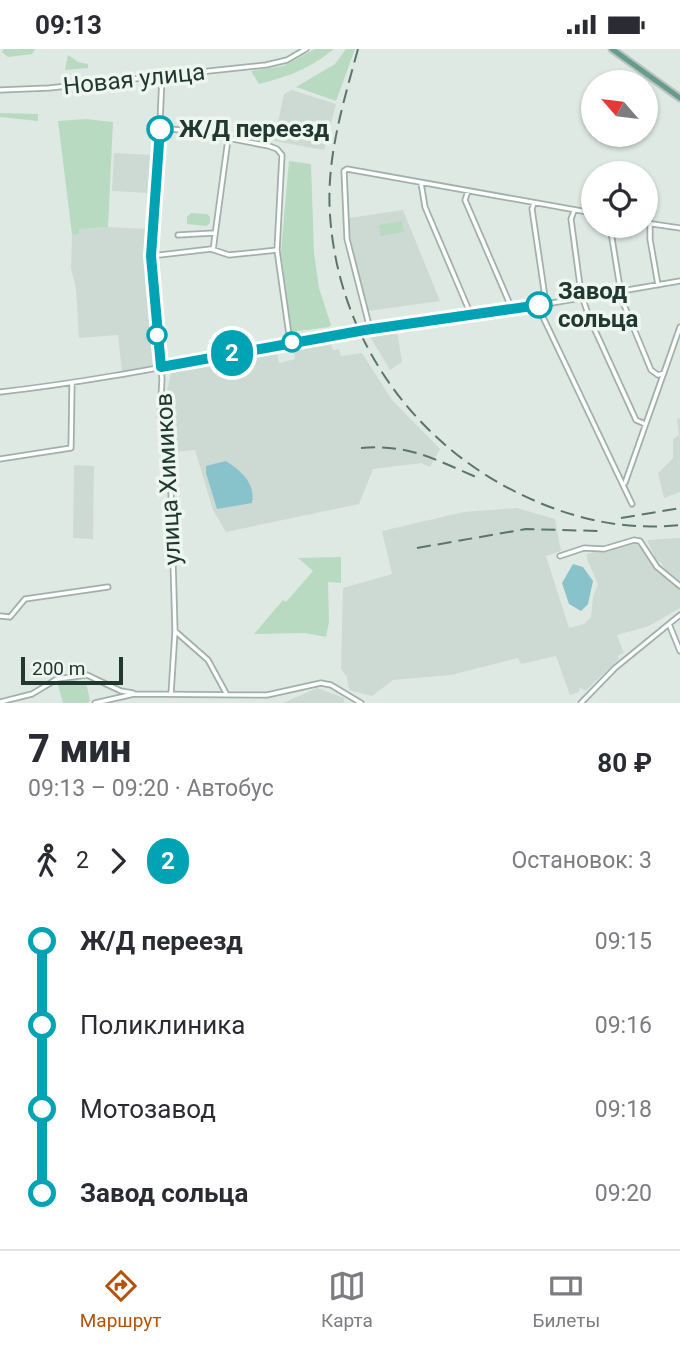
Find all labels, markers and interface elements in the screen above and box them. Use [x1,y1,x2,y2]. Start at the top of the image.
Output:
text: 09:13 [35,10,102,40]
street label: Новая улица [62,58,206,100]
north arrow [581,70,658,147]
map controls [581,70,658,238]
place label: Ж/Д переезд [179,115,329,143]
marker: Ж/Д переезд [147,116,173,142]
button: locate [581,161,658,238]
place label: Завод сольца [558,277,638,333]
marker: Завод сольца [526,292,552,318]
unlabelled marker [147,325,167,345]
line badge: 2 [209,330,255,376]
unlabelled marker [282,332,302,352]
text: 2 [225,339,239,367]
street label: улица Химиков [150,392,186,566]
scale bar [21,654,122,686]
text: 200 m [32,657,85,680]
text: 7 мин [28,727,131,771]
text: 80 ₽ [597,748,652,778]
text: 09:13 – 09:20 · Автобус [28,775,274,802]
icon: walk [28,842,66,880]
icon: forward [99,842,137,880]
text: 2 [76,847,89,874]
text: 2 [161,847,175,875]
text: Остановок: 3 [511,847,652,874]
text: Ж/Д переезд [80,926,243,956]
text: 09:15 [595,928,652,955]
text: Поликлиника [80,1010,246,1040]
text: 09:16 [595,1012,652,1039]
text: Мотозавод [80,1094,216,1124]
text: 09:18 [595,1096,652,1123]
text: Завод сольца [80,1178,248,1208]
text: 09:20 [595,1180,652,1207]
tab: Маршрут [80,1267,161,1332]
tab: Карта [321,1267,373,1332]
tab: Билеты [532,1267,600,1332]

